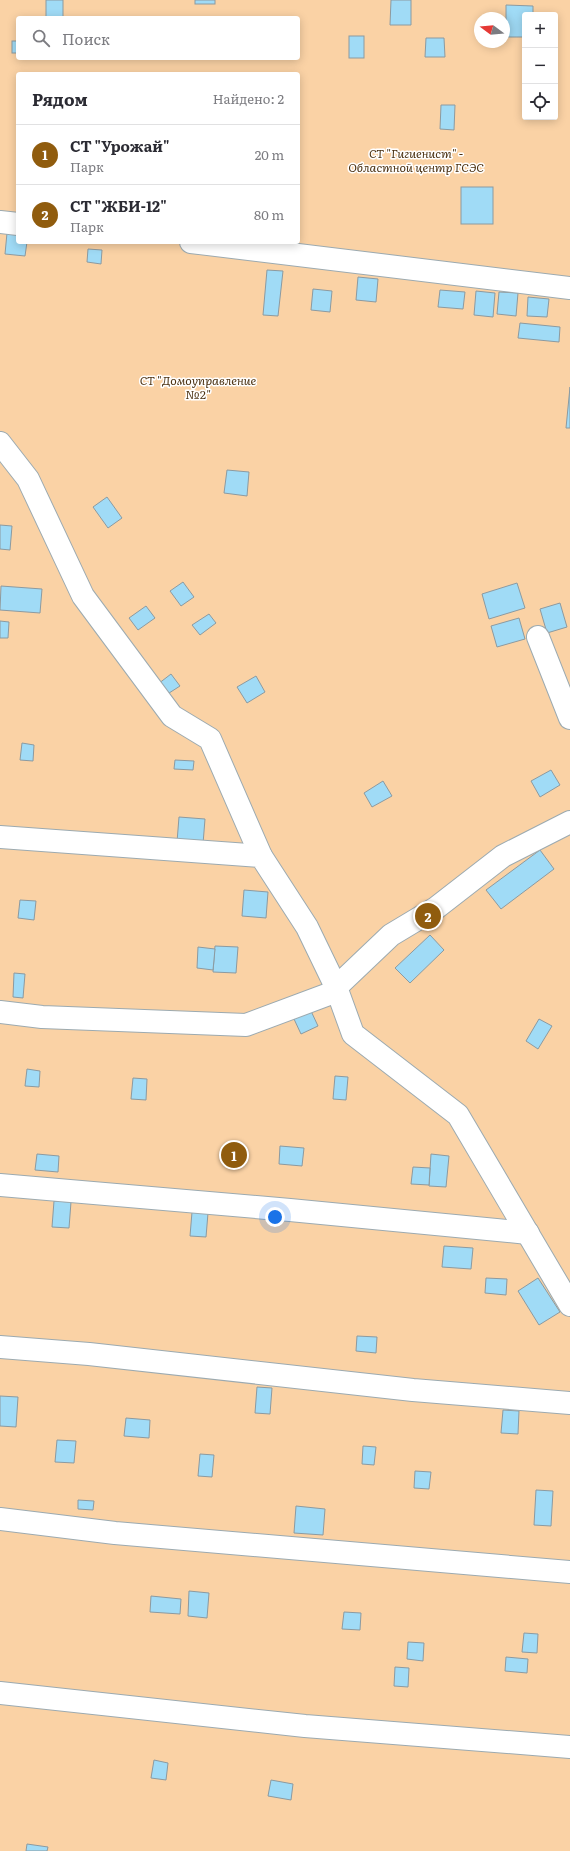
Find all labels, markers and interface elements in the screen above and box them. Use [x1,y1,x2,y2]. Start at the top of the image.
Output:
north arrow [474,12,510,48]
map controls [522,12,558,120]
button: + [522,12,558,48]
search box [16,16,300,60]
icon: search [30,27,52,49]
text: Поиск [62,27,110,50]
button: − [522,48,558,84]
button: locate [522,84,558,120]
text: Рядом [32,86,88,111]
text: Найдено: 2 [213,89,284,108]
text: СТ "Урожай" [70,134,170,157]
park label: СТ "Гигиенист" - Областной центр ГСЭС [348,144,484,176]
text: 1 [42,145,48,164]
text: 20 m [255,145,284,164]
text: Парк [70,157,104,176]
text: СТ "ЖБИ-12" [70,194,167,217]
text: 2 [42,205,48,224]
text: 80 m [254,205,284,224]
text: Парк [70,217,104,236]
park label: СТ "Домоуправление №2" [140,371,257,403]
pin: 2 [415,901,441,931]
pin: 1 [221,1140,247,1170]
your location [265,1207,285,1227]

